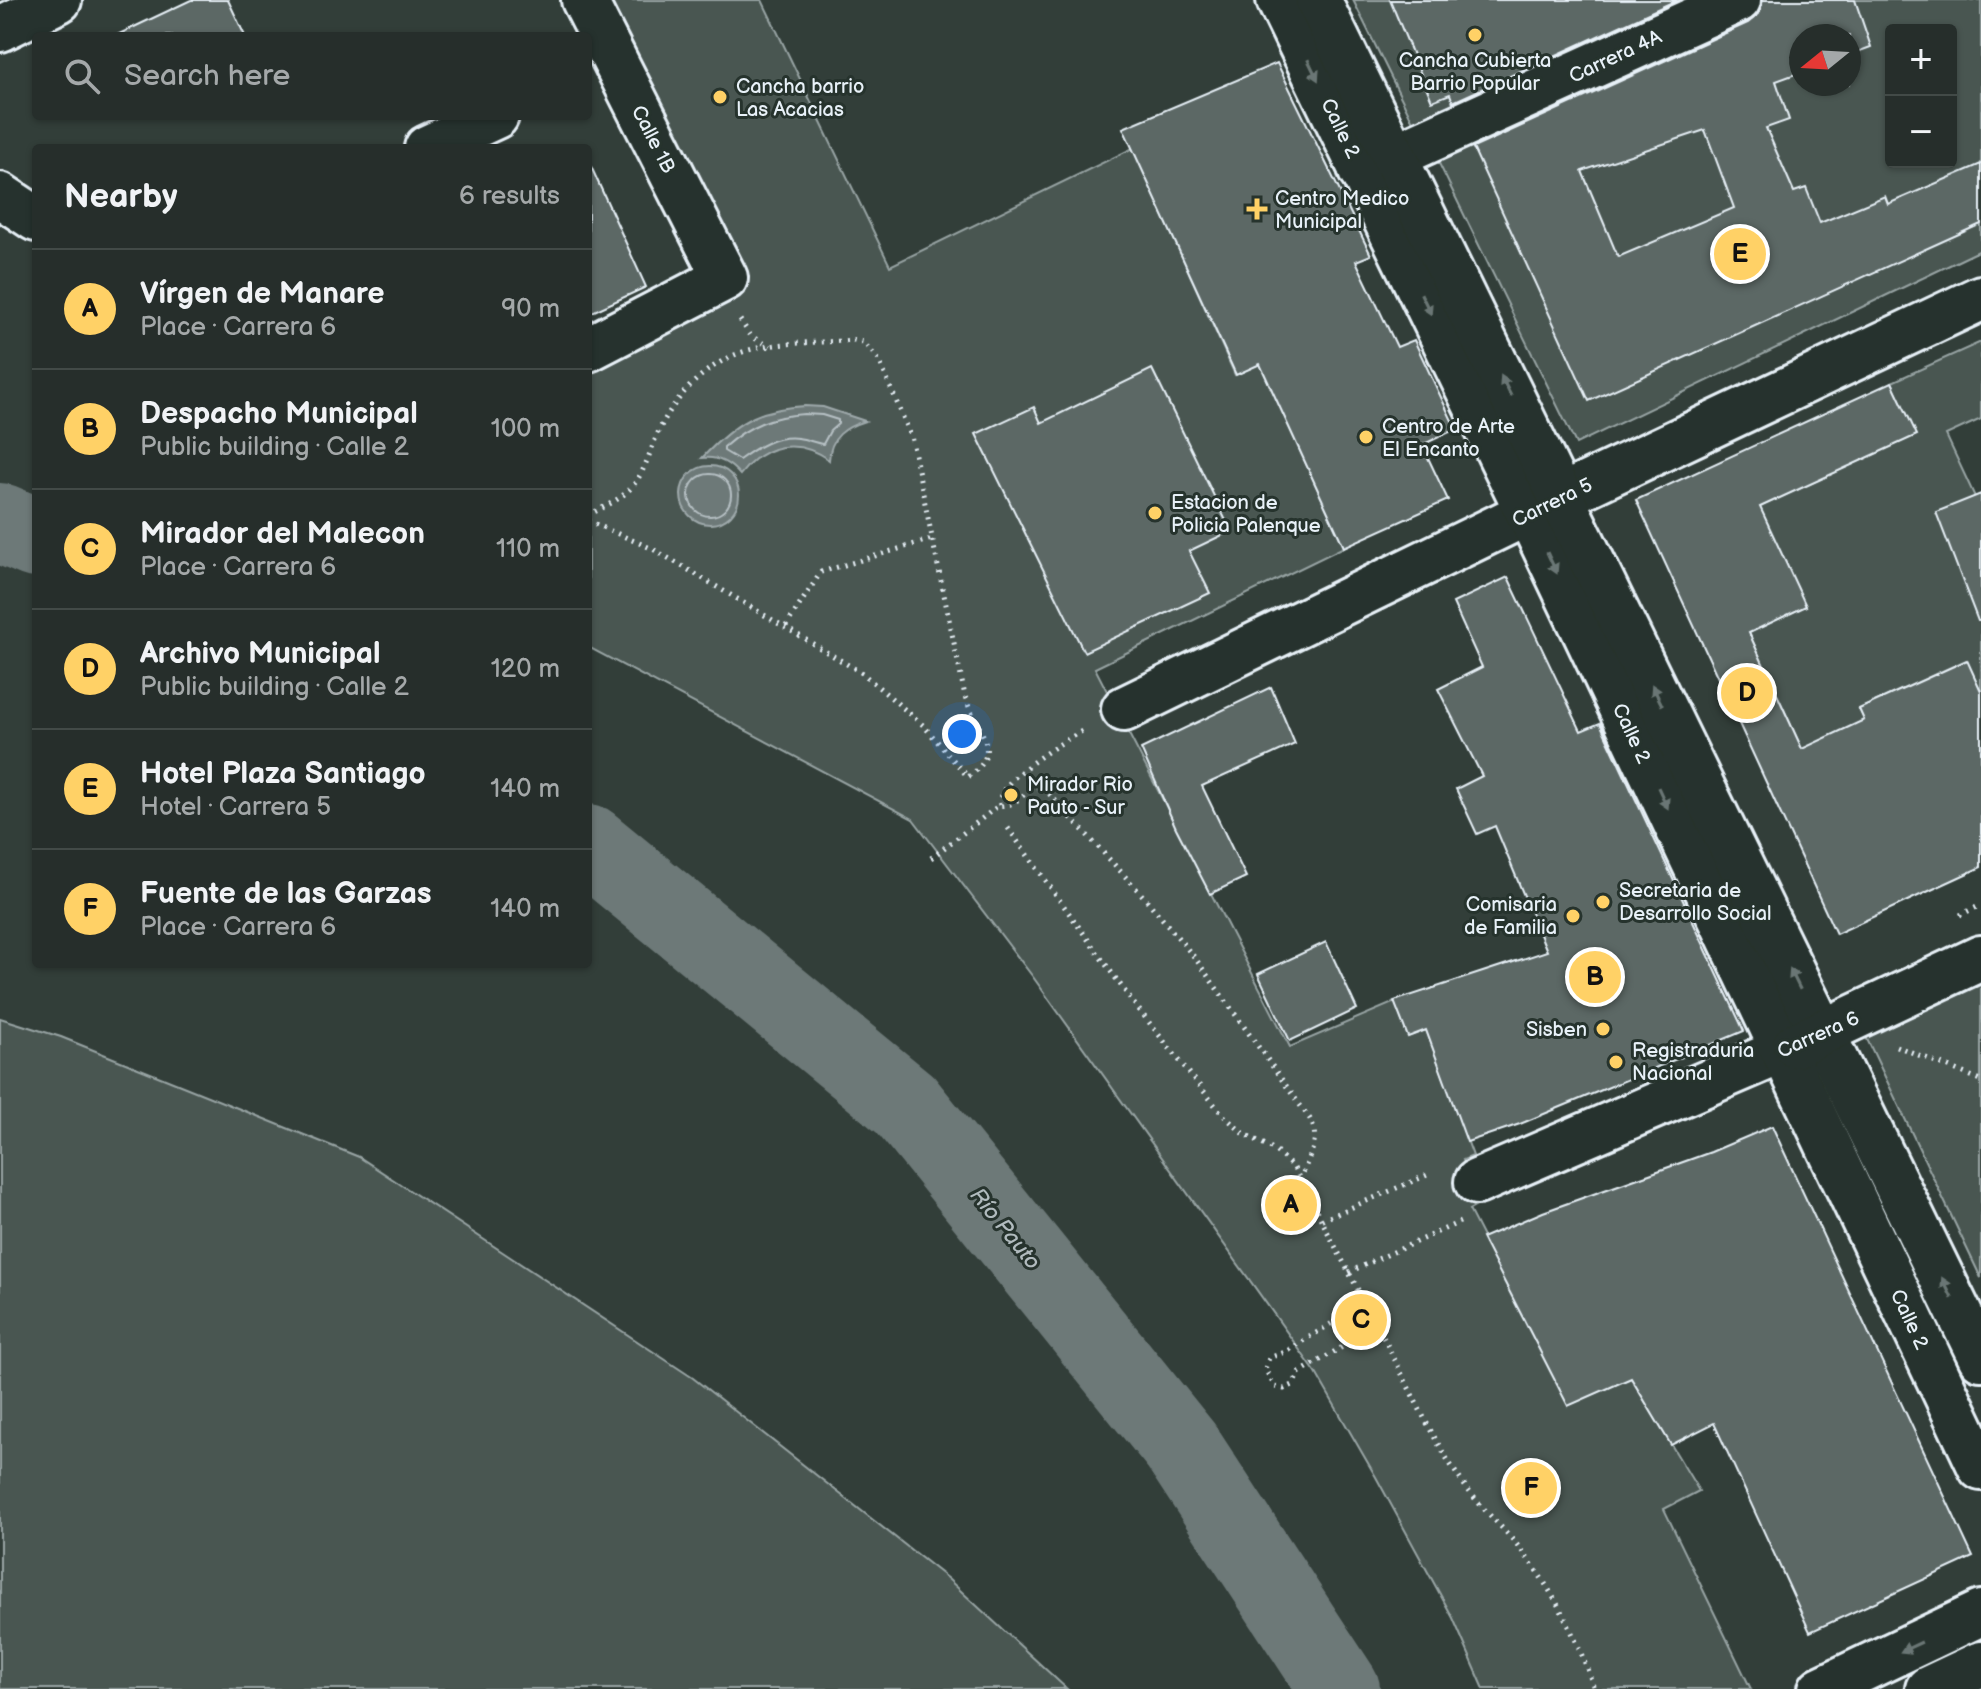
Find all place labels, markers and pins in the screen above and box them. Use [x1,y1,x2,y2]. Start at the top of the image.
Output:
marker: Cancha Cubierta Barrio Popular [1466,26,1484,44]
place label: Cancha Cubierta Barrio Popular [1399,49,1551,96]
place label: Cancha barrio Las Acacias [736,75,864,122]
marker: Cancha barrio Las Acacias [711,88,729,106]
place label: Centro Medico Municipal [1275,187,1409,234]
marker: Centro Medico Municipal [1246,198,1268,220]
pin: E [1714,224,1766,284]
place label: Centro de Arte El Encanto [1382,415,1515,462]
marker: Centro de Arte El Encanto [1357,428,1375,446]
place label: Estacion de Policia Palenque [1171,491,1321,538]
marker: Estacion de Policia Palenque [1146,504,1164,522]
pin: D [1721,663,1773,723]
place label: Mirador Rio Pauto - Sur [1027,773,1133,820]
marker: Mirador Rio Pauto - Sur [1002,786,1020,804]
place label: Secretaria de Desarrollo Social [1619,879,1771,926]
place label: Comisaria de Familia [1464,893,1557,940]
marker: Secretaria de Desarrollo Social [1594,893,1612,911]
marker: Comisaria de Familia [1564,907,1582,925]
pin: B [1569,947,1621,1007]
place label: Sisben [1526,1018,1587,1042]
marker: Sisben [1594,1020,1612,1038]
place label: Registraduria Nacional [1632,1039,1754,1086]
marker: Registraduria Nacional [1607,1053,1625,1071]
pin: A [1265,1175,1317,1235]
pin: C [1335,1290,1387,1350]
pin: F [1505,1458,1557,1518]

